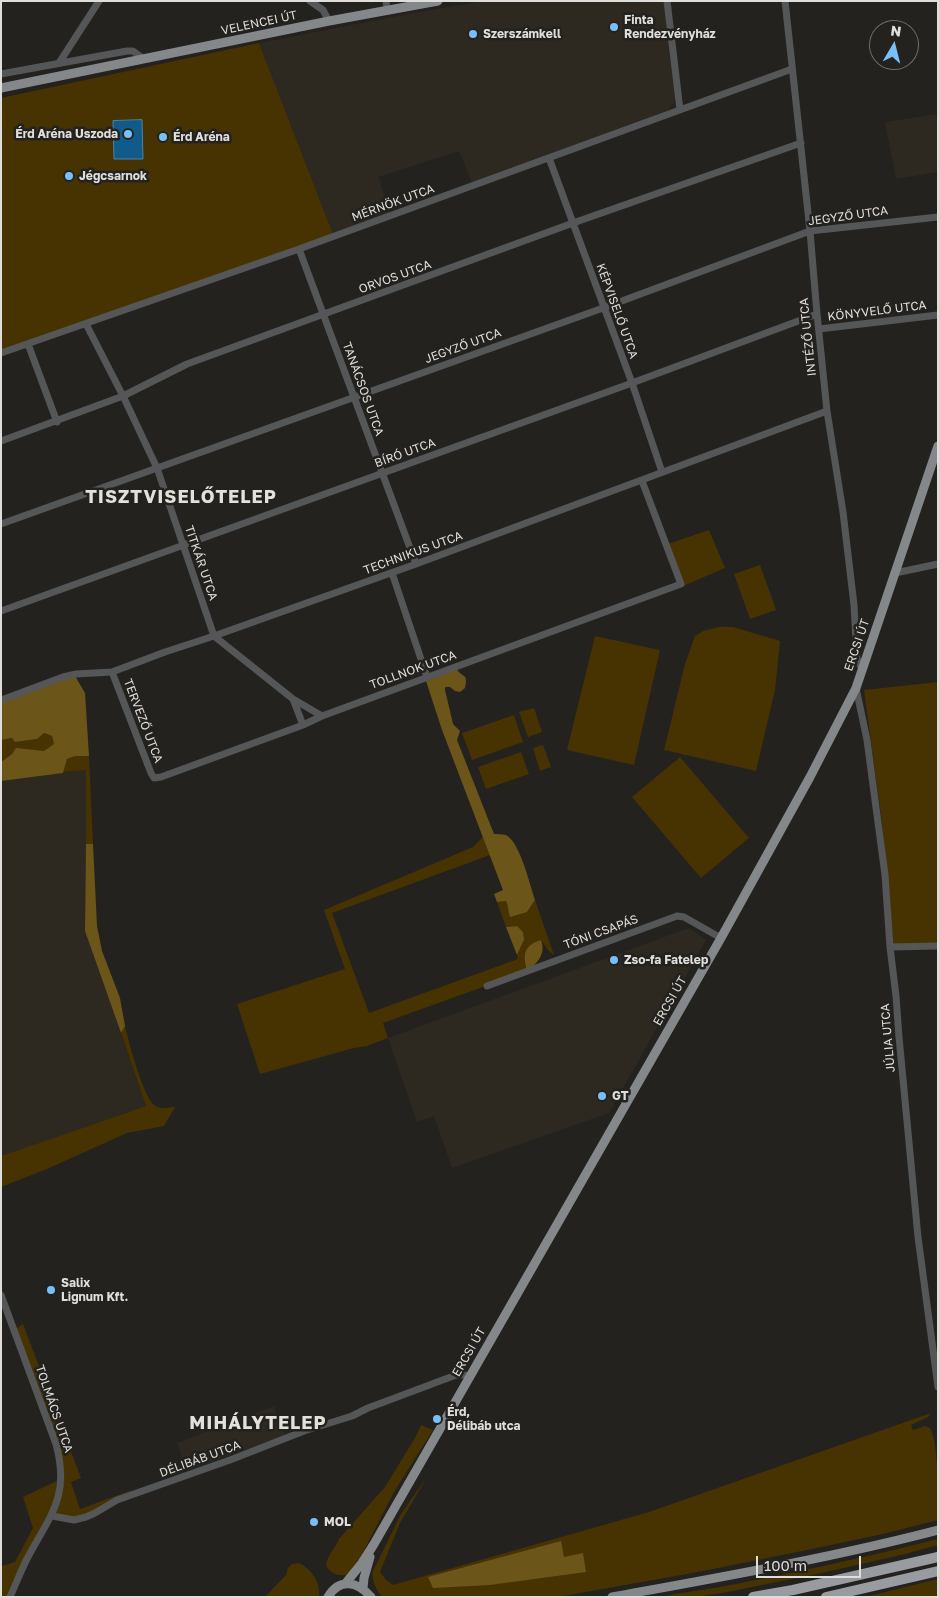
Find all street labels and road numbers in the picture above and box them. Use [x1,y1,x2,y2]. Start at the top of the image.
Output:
street label: VELENCEI ÚT [220,8,298,38]
street label: MÉRNÖK UTCA [350,181,436,225]
street label: JEGYZŐ UTCA [807,203,889,229]
street label: ORVOS UTCA [357,257,433,297]
street label: KÉPVISELŐ UTCA [593,261,641,361]
street label: INTÉZŐ UTCA [797,297,819,377]
street label: KÖNYVELŐ UTCA [827,298,927,324]
street label: JEGYZŐ UTCA [423,325,503,367]
street label: TANÁCSOS UTCA [339,340,387,438]
street label: BÍRÓ UTCA [373,435,437,471]
street label: TITKÁR UTCA [181,524,221,602]
street label: TECHNIKUS UTCA [361,528,465,578]
street label: ERCSI ÚT [841,617,873,673]
street label: TOLLNOK UTCA [368,648,458,692]
street label: TERVEZŐ UTCA [120,677,166,765]
street label: TÓNI CSAPÁS [562,912,640,952]
street label: ERCSI ÚT [650,974,690,1028]
street label: JÚLIA UTCA [878,1003,898,1073]
street label: ERCSI ÚT [449,1325,489,1379]
street label: TOLMÁCS UTCA [32,1363,76,1455]
street label: DÉLIBÁB UTCA [158,1438,242,1480]

